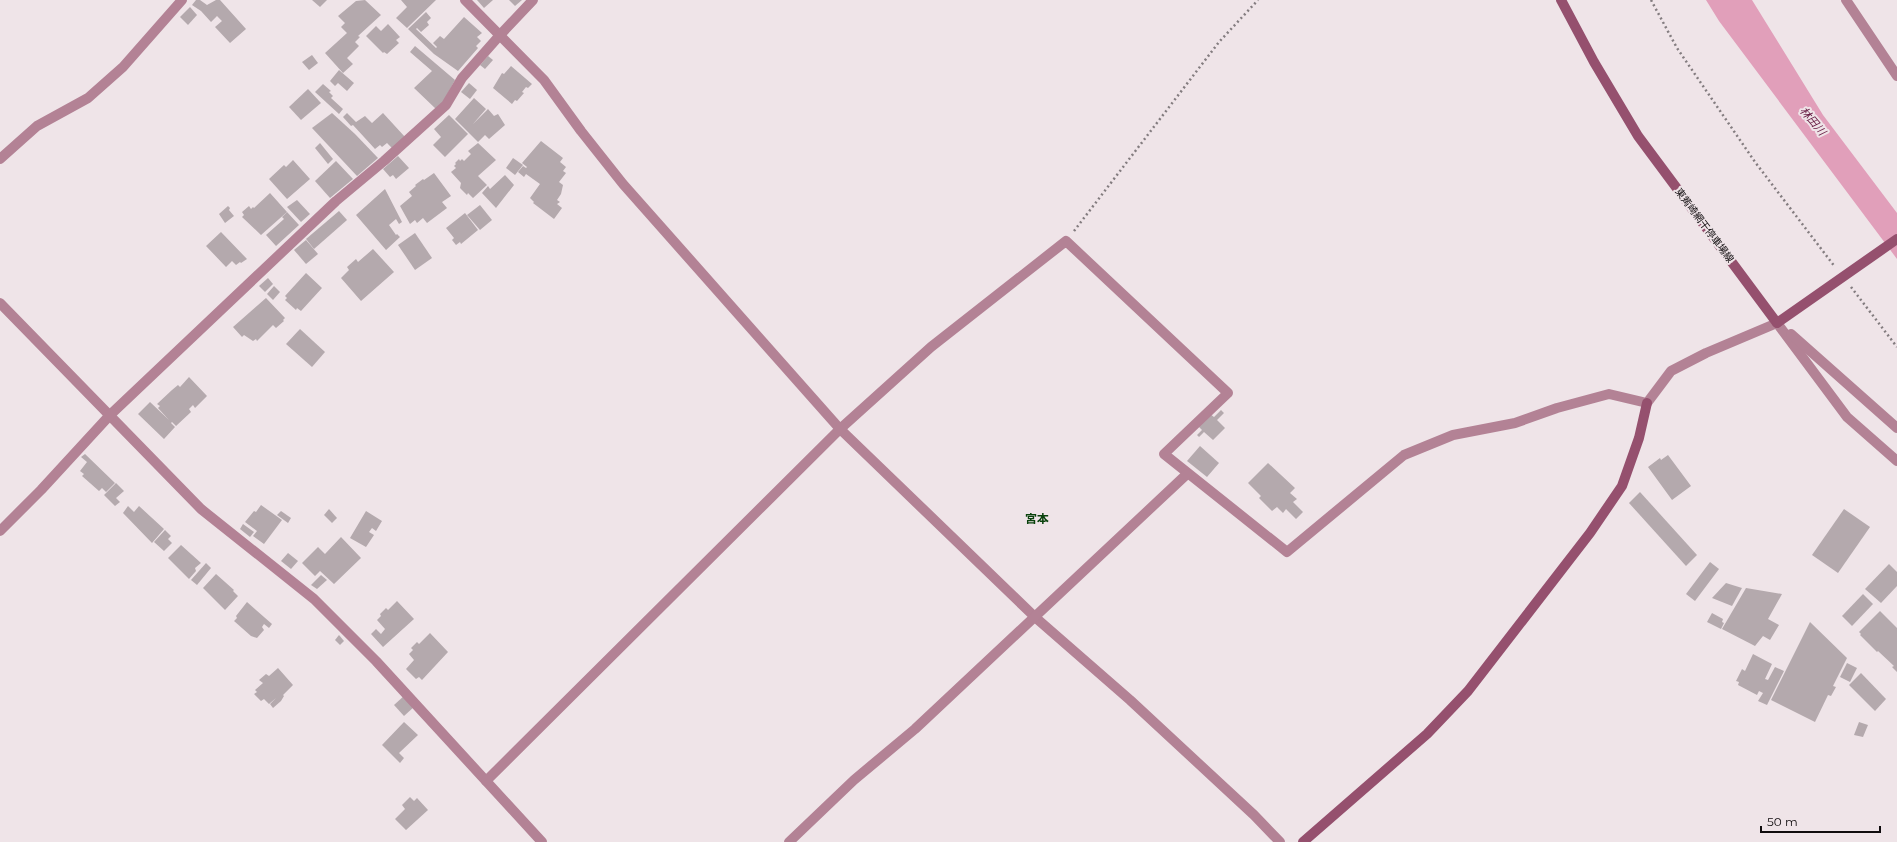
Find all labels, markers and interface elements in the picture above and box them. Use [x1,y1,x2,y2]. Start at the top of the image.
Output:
water label: 林田川 [1797,104,1830,139]
street label: 東觜崎網干停車場線 [1672,185,1737,265]
district label: 宮本 [1025,511,1049,526]
scale bar [1761,808,1880,834]
text: 50 m [1767,814,1798,829]

